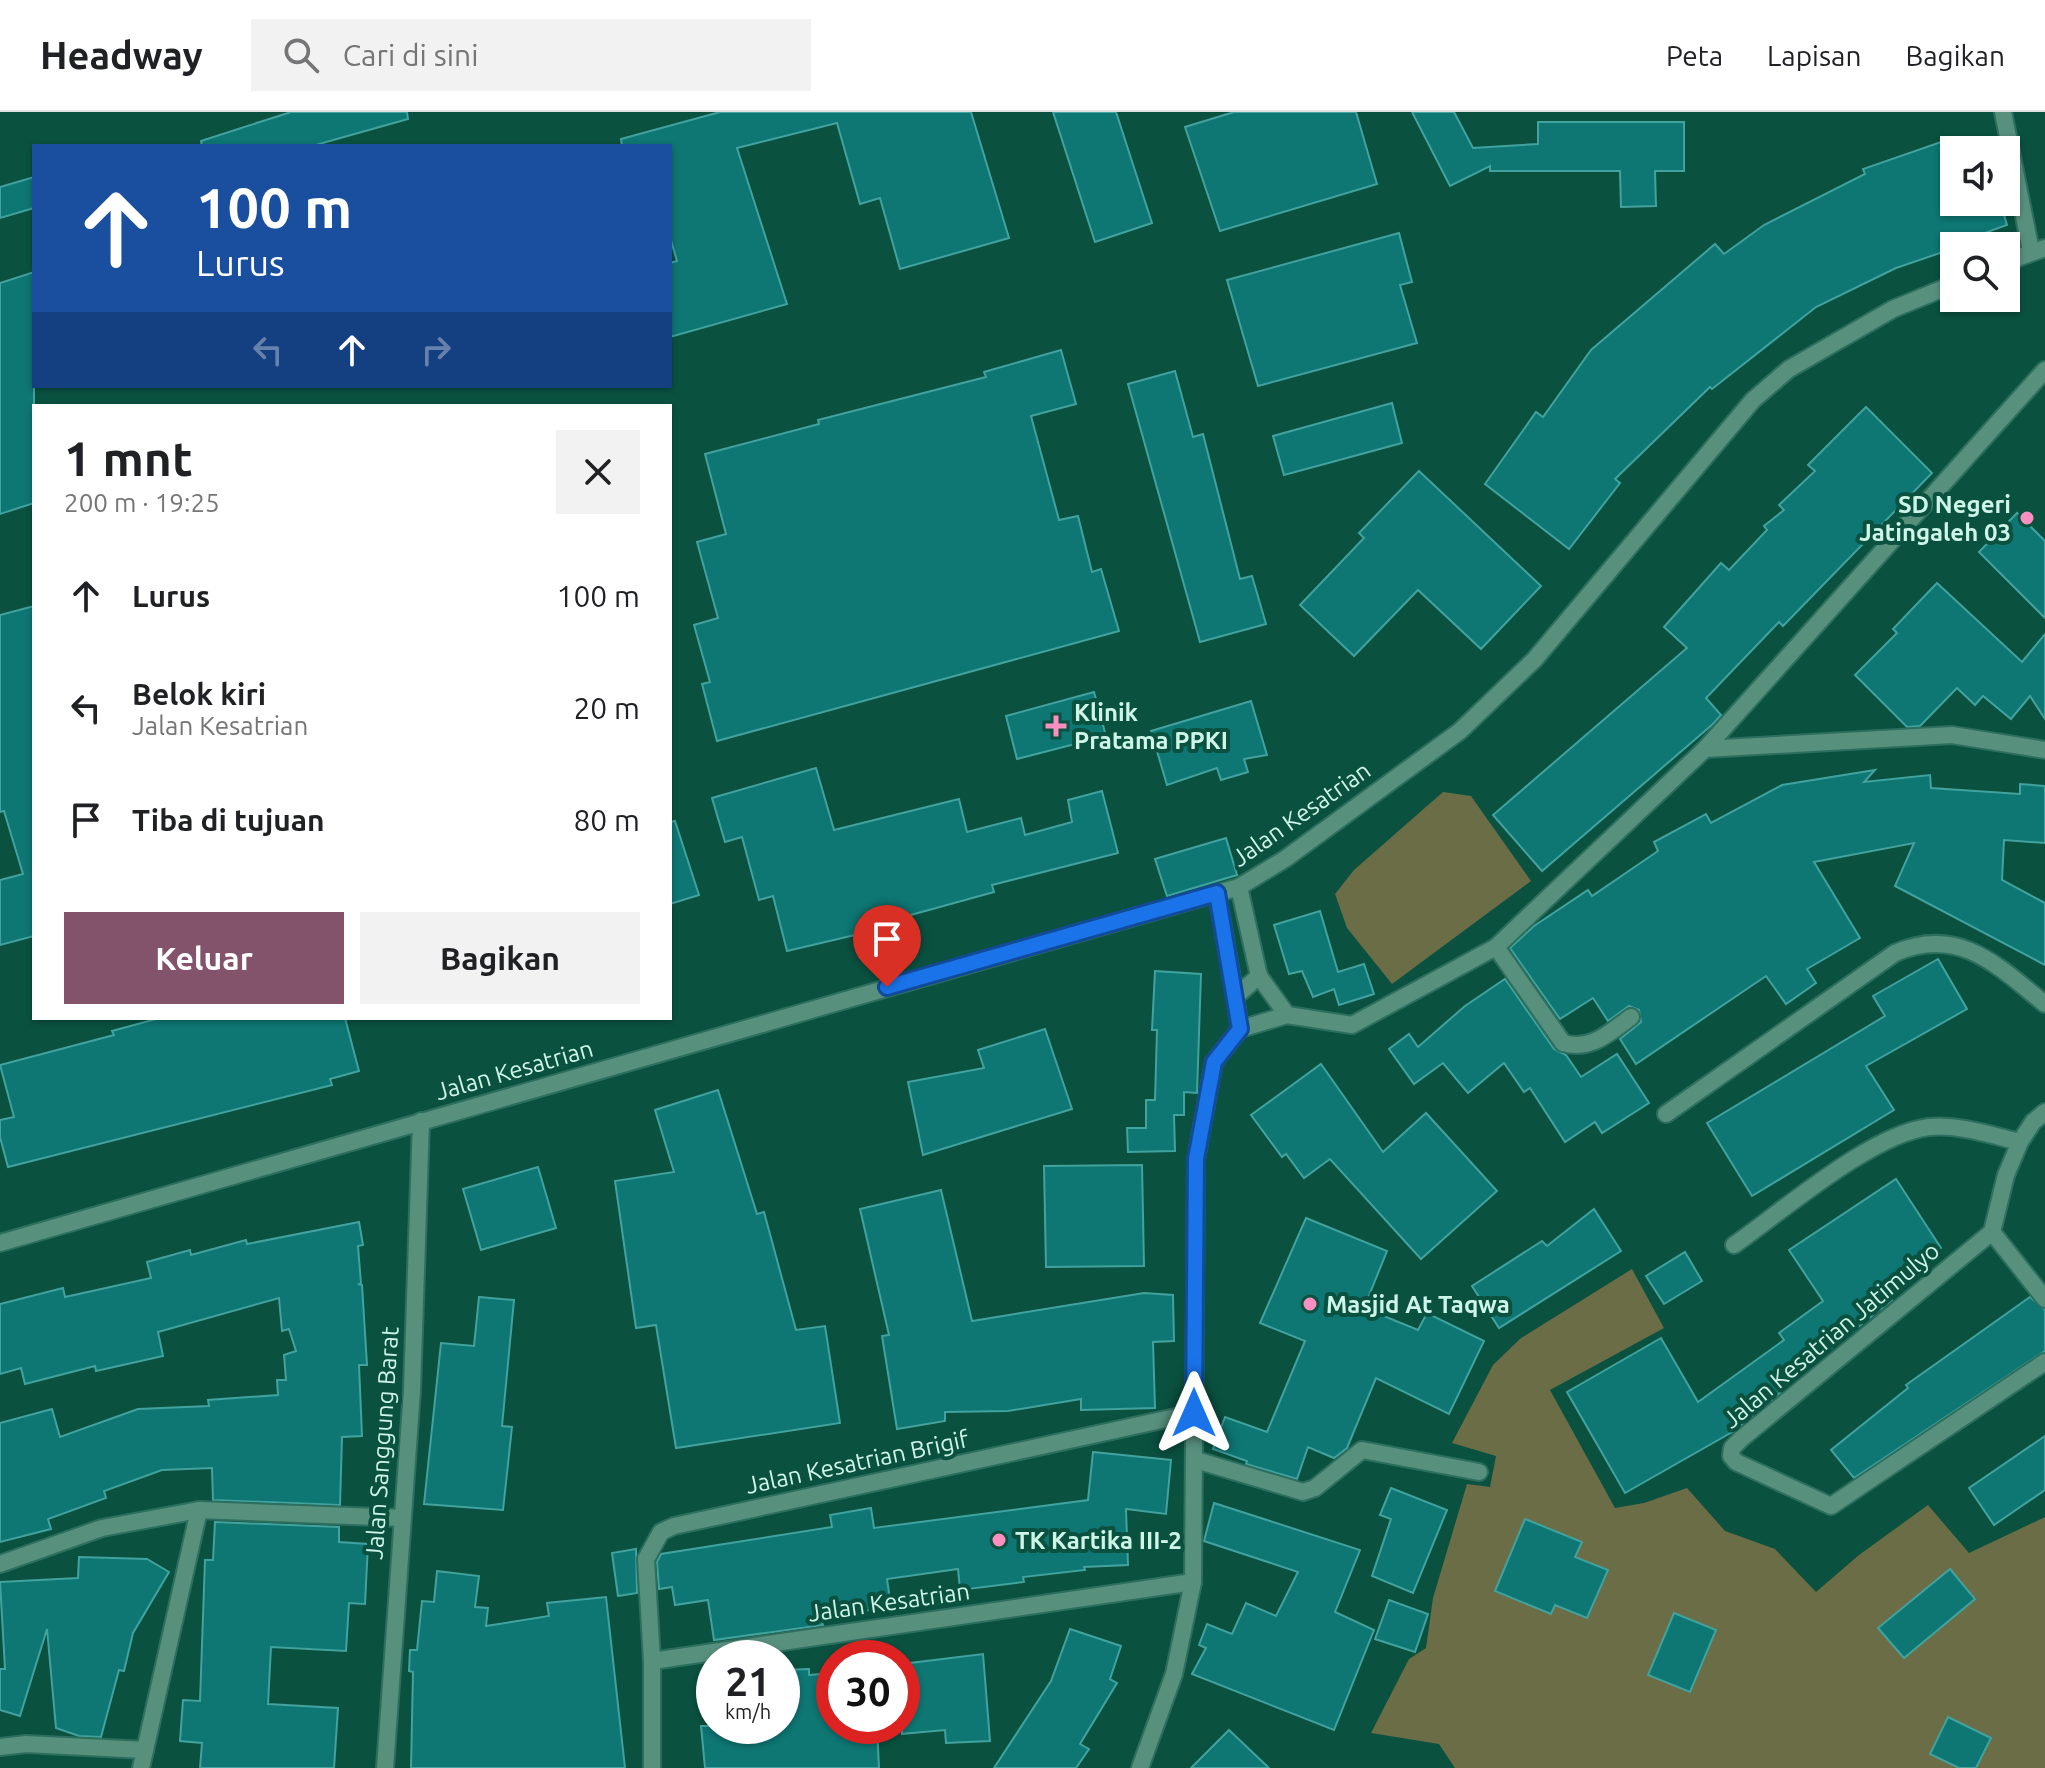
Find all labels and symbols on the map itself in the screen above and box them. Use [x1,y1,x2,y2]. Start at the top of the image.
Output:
place label: SD Negeri Jatingaleh 03 [1859,491,2011,546]
marker: SD Negeri Jatingaleh 03 [2018,509,2036,527]
place label: Klinik Pratama PPKI [1074,699,1228,754]
marker: Klinik Pratama PPKI [1045,715,1067,737]
street label: Jalan Kesatrian [1227,756,1375,872]
pin [853,905,921,987]
street label: Jalan Kesatrian [432,1035,596,1105]
street label: Jalan Kesatrian Jatimulyo [1717,1237,1945,1433]
place label: Masjid At Taqwa [1326,1291,1510,1318]
marker: Masjid At Taqwa [1301,1295,1319,1313]
street label: Jalan Sanggung Barat [360,1325,404,1560]
position arrow [1152,1371,1236,1455]
street label: Jalan Kesatrian Brigif [743,1425,972,1499]
place label: TK Kartika III-2 [1015,1527,1182,1554]
marker: TK Kartika III-2 [990,1531,1008,1549]
street label: Jalan Kesatrian [807,1577,971,1627]
speed limit sign: 30 [816,1640,920,1744]

